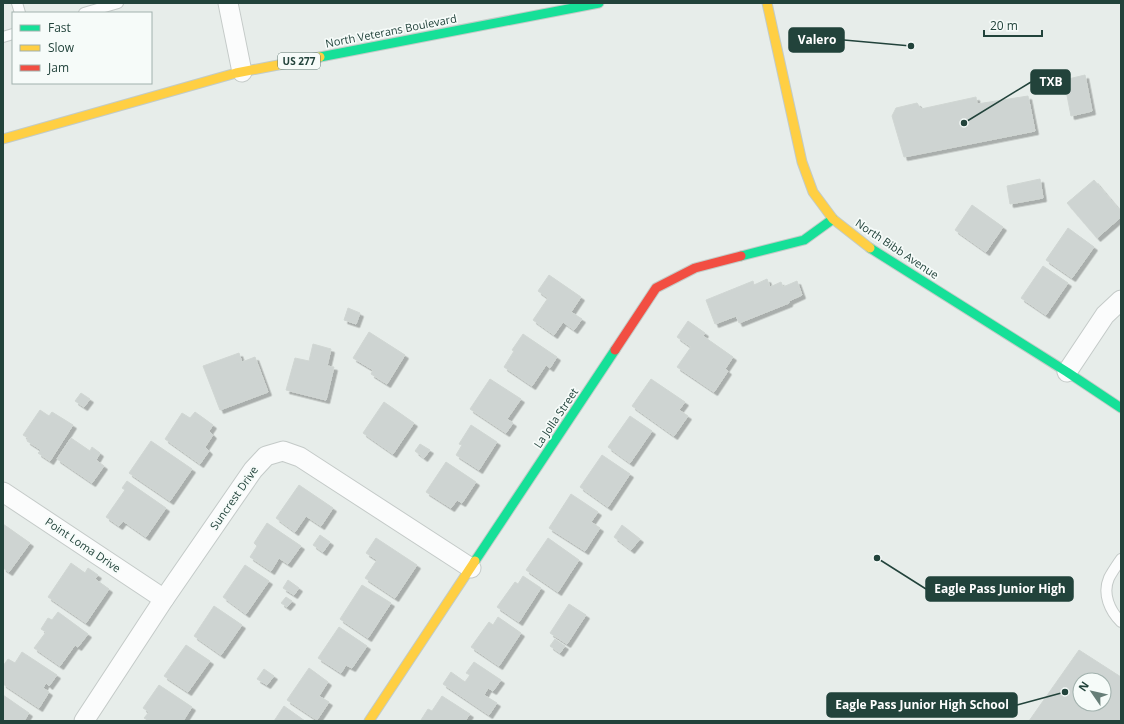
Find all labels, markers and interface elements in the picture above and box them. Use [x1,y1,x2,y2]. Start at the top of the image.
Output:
street label: North Veterans Boulevard [324,10,458,51]
legend [12,12,152,84]
scale bar [984,12,1042,38]
text: 20 m [990,17,1018,34]
text: Fast [48,19,71,36]
callout: Valero [789,28,844,52]
text: Valero [798,31,836,48]
text: Slow [48,39,75,56]
road number: US 277 [278,53,320,69]
text: Jam [47,59,69,76]
callout: TXB [1031,70,1070,94]
text: TXB [1039,73,1063,90]
street label: North Bibb Avenue [853,215,942,282]
street label: La Jolla Street [530,385,581,451]
street label: Suncrest Drive [206,463,261,532]
street label: Point Loma Drive [43,514,124,575]
callout: Eagle Pass Junior High [926,577,1073,601]
text: Eagle Pass Junior High [934,580,1066,597]
north arrow [1072,672,1112,712]
text: N [1075,678,1092,694]
callout: Eagle Pass Junior High School [827,693,1017,717]
text: Eagle Pass Junior High School [835,696,1009,713]

